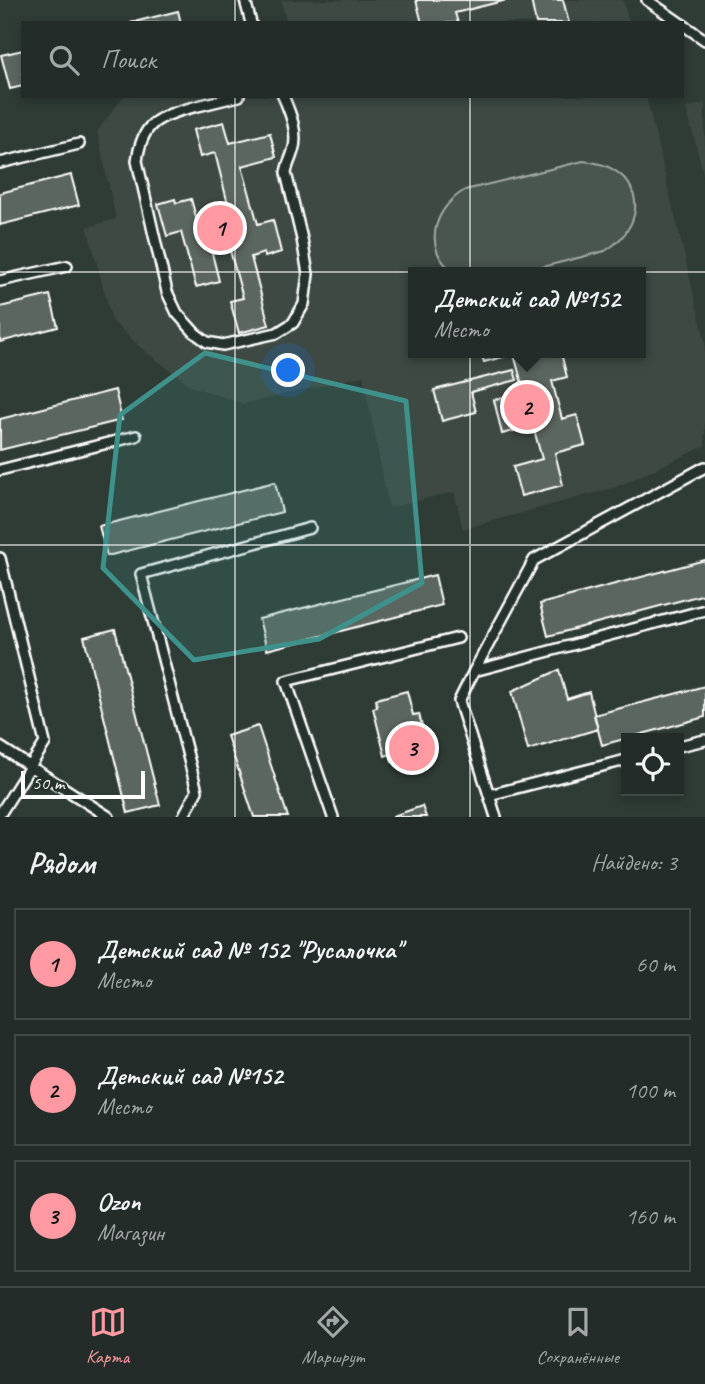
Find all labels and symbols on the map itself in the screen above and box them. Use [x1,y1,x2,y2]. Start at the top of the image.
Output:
pin: 1 [197,202,243,254]
your location [271,353,305,387]
pin: 2 [504,381,550,433]
pin: 3 [389,722,435,774]
scale bar [21,768,145,800]

